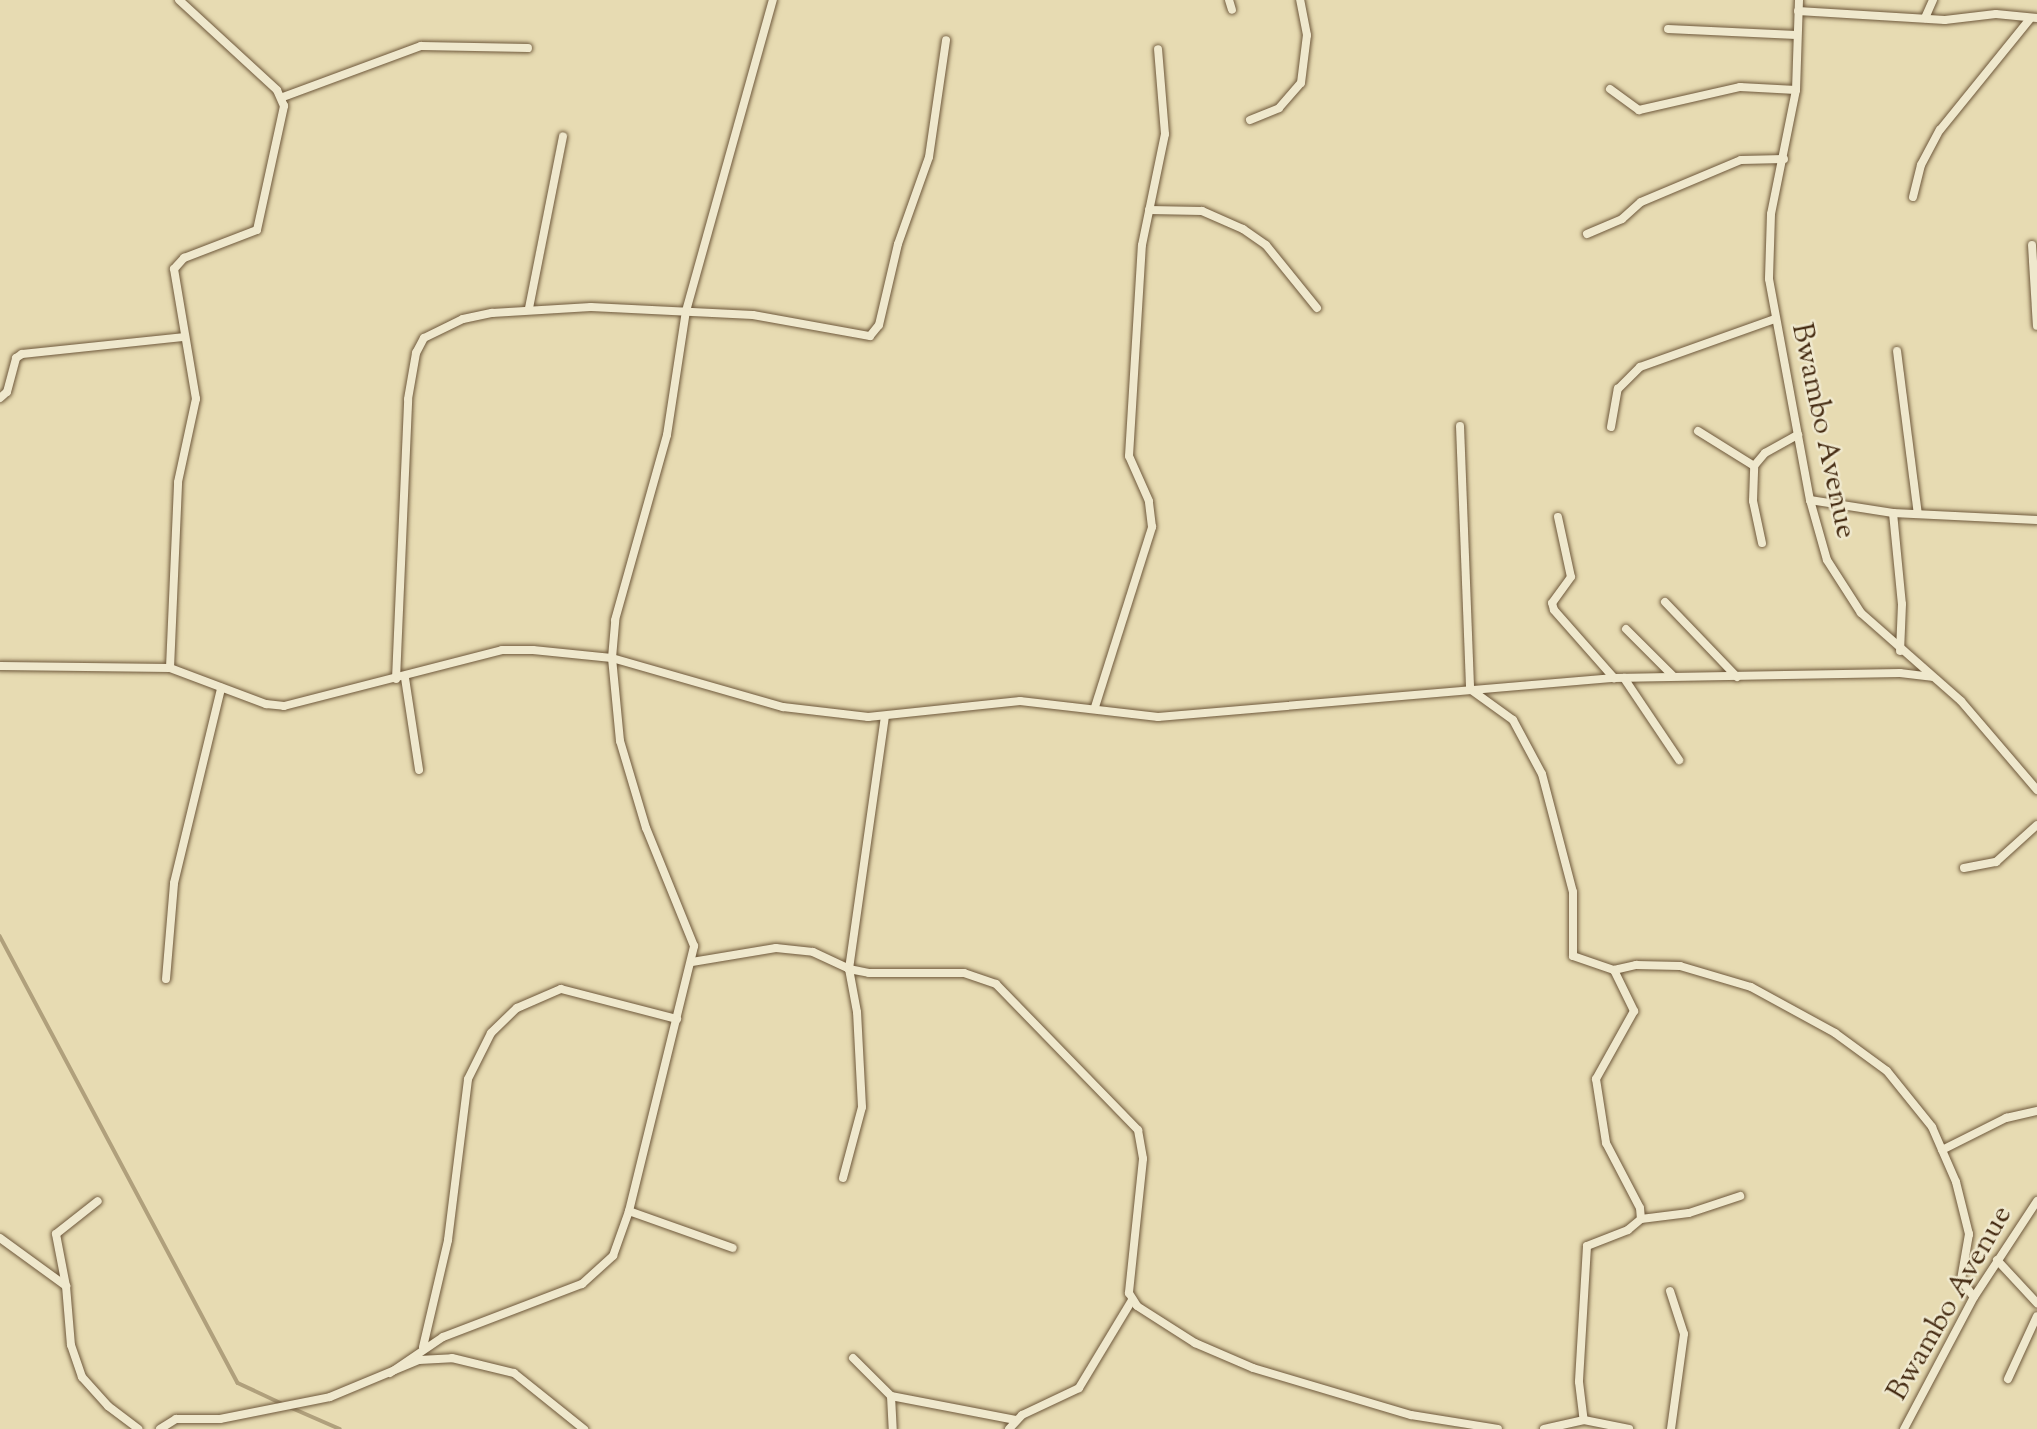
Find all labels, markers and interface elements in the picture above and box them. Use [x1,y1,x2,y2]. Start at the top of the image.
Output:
street label: Bwambo Avenue [1782,320,1862,542]
street label: Bwambo Avenue [1881,1200,2021,1408]

